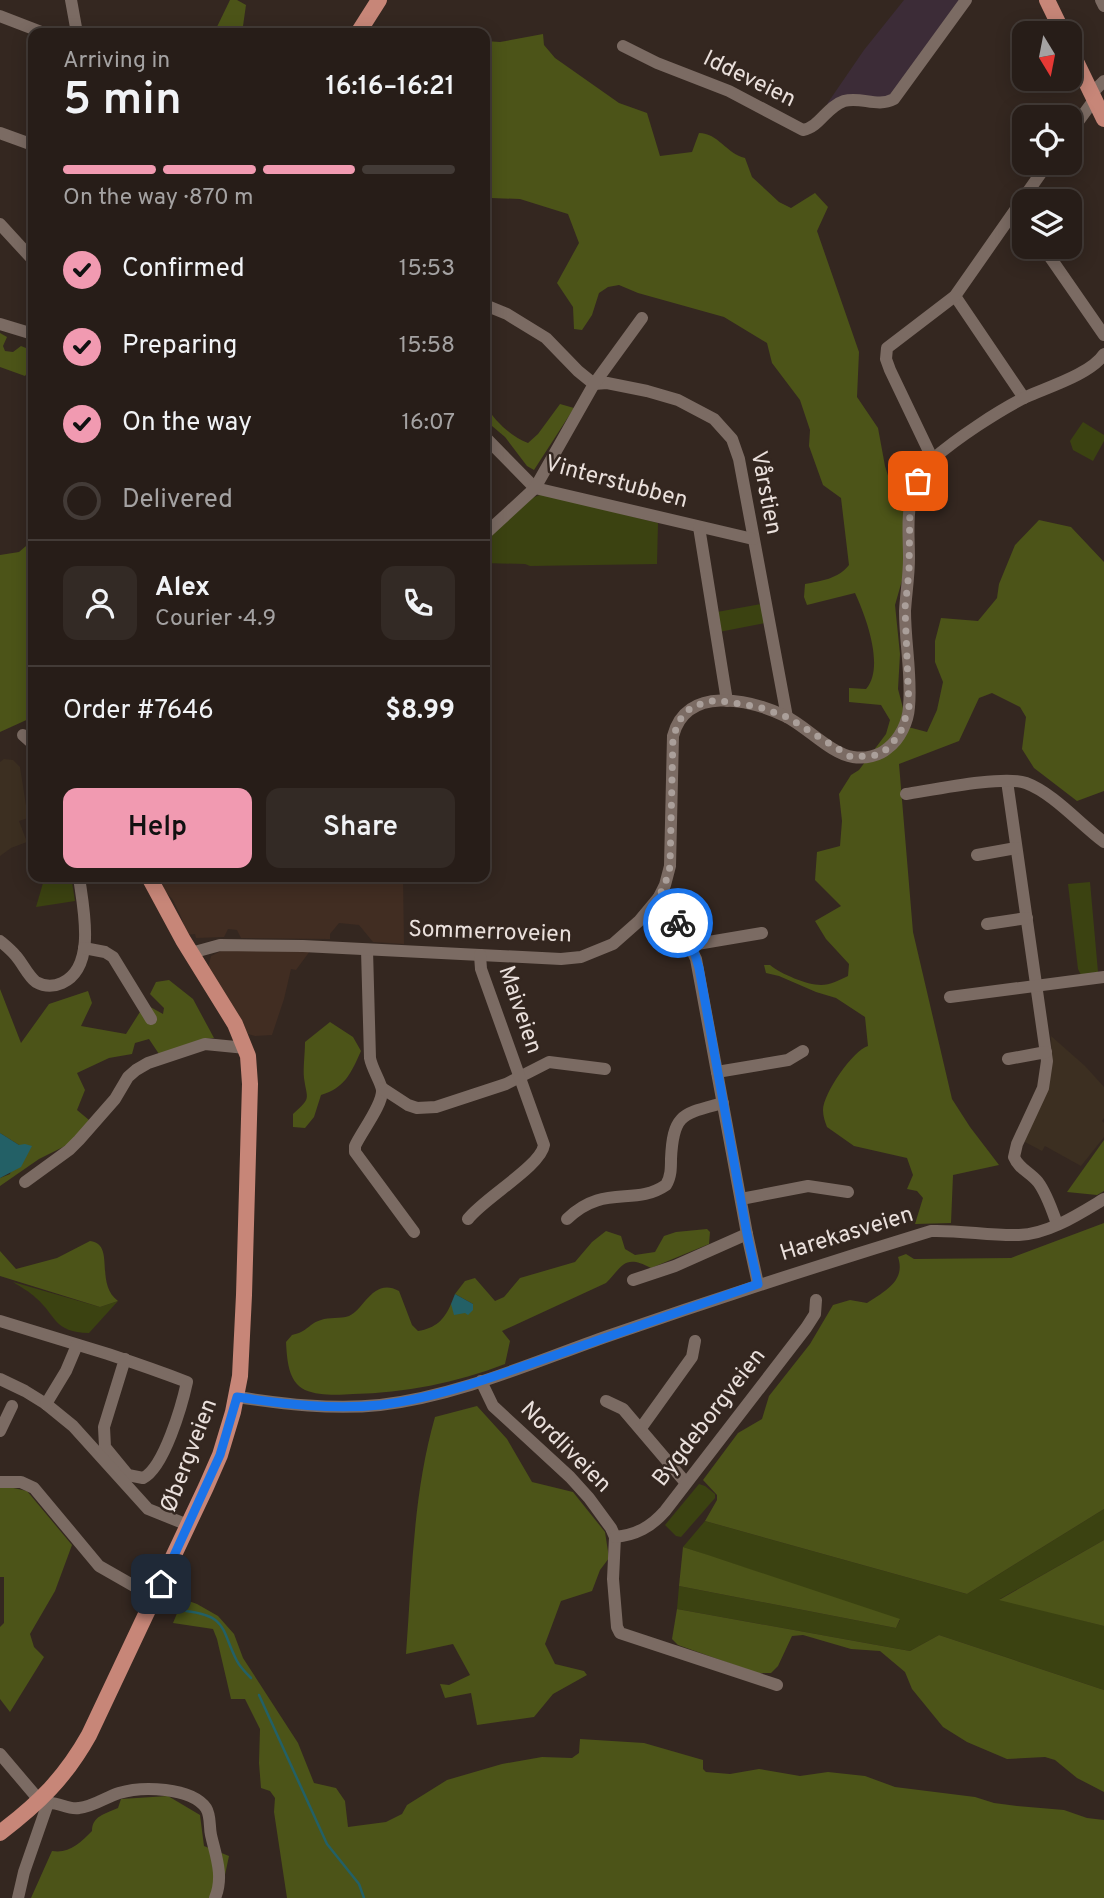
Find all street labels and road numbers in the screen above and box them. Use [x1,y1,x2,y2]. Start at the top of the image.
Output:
street label: Iddeveien [698,45,800,115]
street label: Vårstien [743,449,787,537]
street label: Vinterstubben [541,450,691,516]
street label: Sommerroveien [408,916,572,950]
street label: Maiveien [490,962,548,1058]
street label: Harekasveien [777,1201,917,1269]
street label: Bygdeborgveien [647,1343,773,1493]
street label: Øbergveien [155,1395,225,1517]
street label: Nordliveien [513,1396,617,1500]

